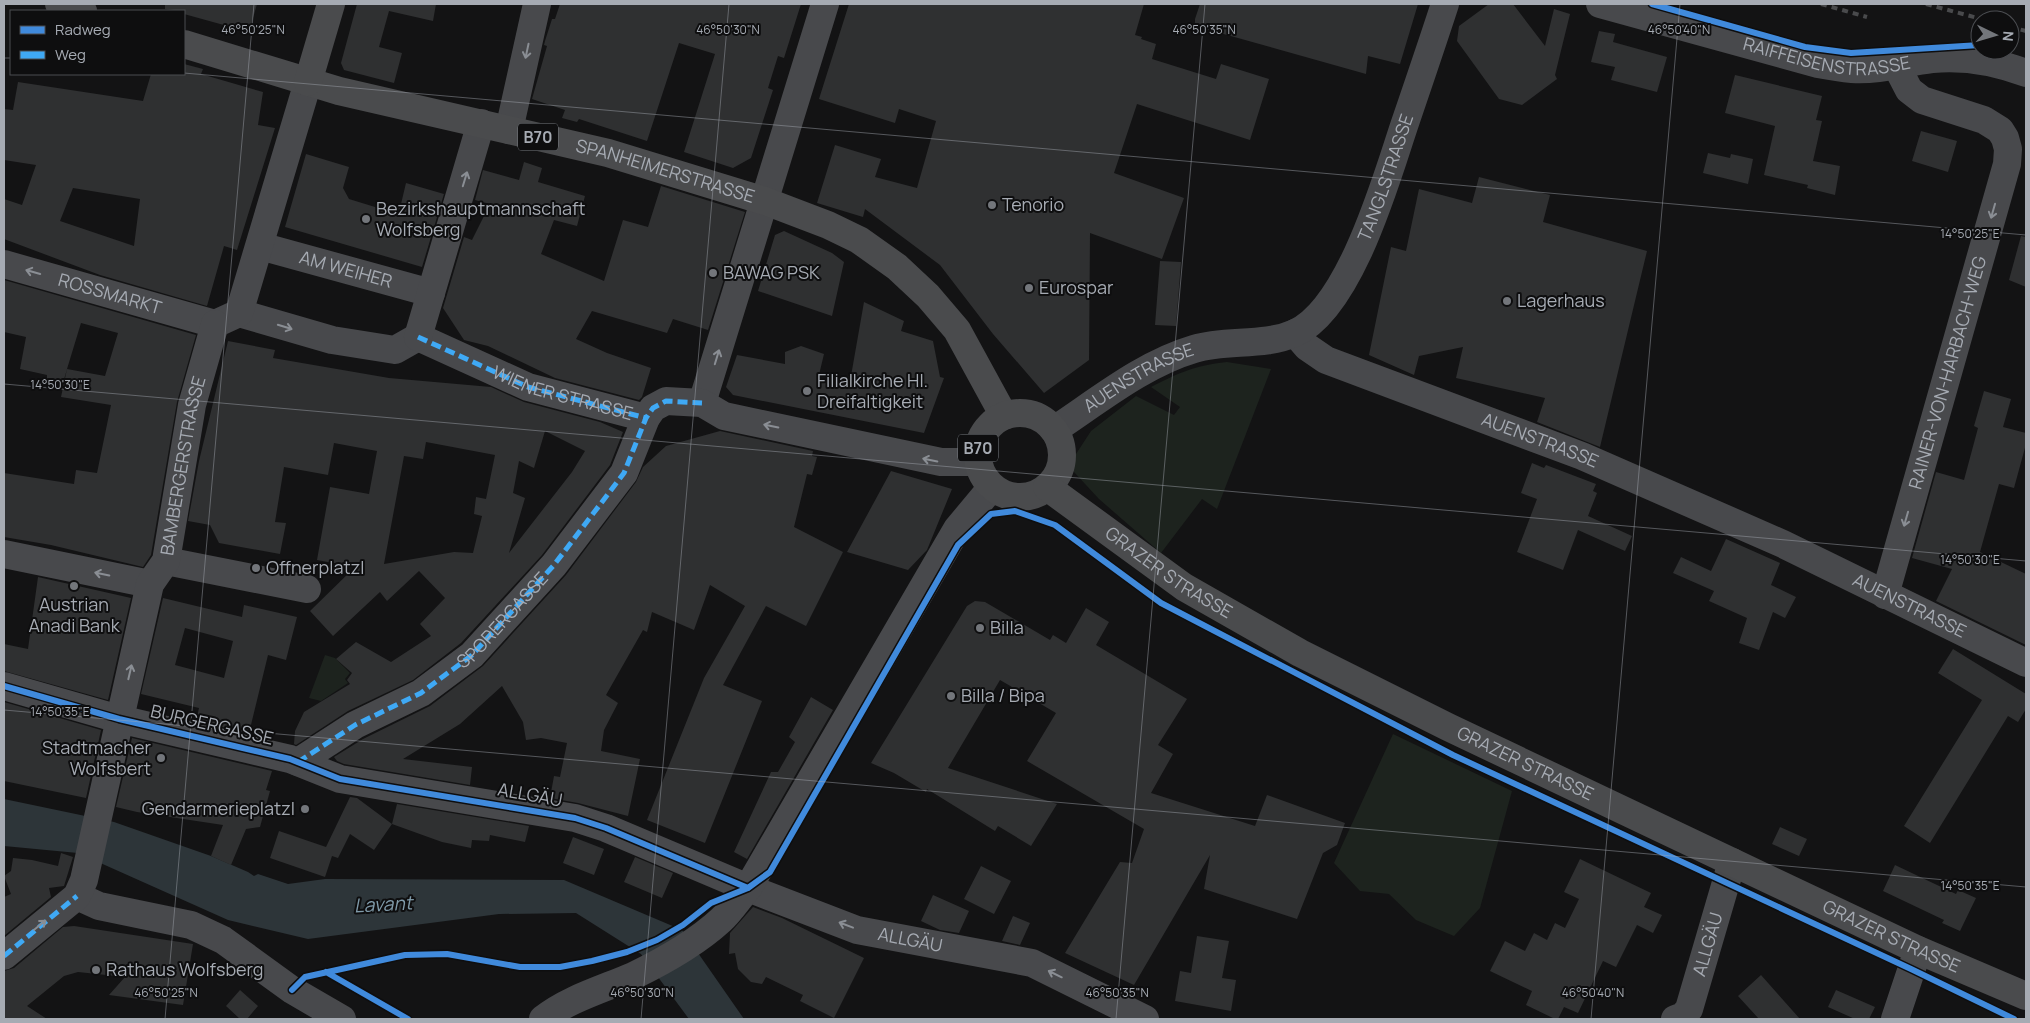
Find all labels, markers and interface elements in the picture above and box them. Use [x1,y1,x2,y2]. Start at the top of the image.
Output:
legend [10,10,185,75]
north arrow [1970,10,2020,60]
text: Radweg [55,19,111,40]
text: 46°50'25"N [221,21,285,38]
text: 46°50'30"N [696,21,760,38]
text: 46°50'35"N [1172,21,1236,38]
text: 46°50'40"N [1648,21,1710,38]
text: N [1999,30,2018,42]
street label: RAIFFEISENSTRASSE [1741,31,1912,80]
one-way arrow [521,43,531,59]
text: Weg [55,44,86,65]
street label: TANGLSTRASSE [1351,111,1418,245]
road number: B70 [518,124,558,150]
street label: SPANHEIMERSTRASSE [574,133,758,208]
one-way arrow [461,172,471,188]
place label: Tenorio [1002,192,1064,216]
place label: Bezirkshauptmannschaft Wolfsberg [376,196,586,241]
marker: Tenorio [986,199,998,211]
one-way arrow [1988,203,1998,219]
marker: Bezirkshauptmannschaft Wolfsberg [360,213,372,225]
text: 14°50'25"E [1940,225,2000,242]
street label: AM WEIHER [297,244,395,293]
street label: RAINER-VON-HARBACH-WEG [1903,253,1991,492]
place label: BAWAG PSK [723,260,820,284]
one-way arrow [26,267,42,277]
street label: ROSSMARKT [56,267,165,319]
marker: BAWAG PSK [707,267,719,279]
place label: Eurospar [1039,275,1114,299]
marker: Eurospar [1023,282,1035,294]
place label: Lagerhaus [1517,288,1605,312]
marker: Lagerhaus [1501,295,1513,307]
one-way arrow [277,322,293,332]
street label: AUENSTRASSE [1078,337,1197,417]
one-way arrow [713,350,722,365]
street label: WIENER STRASSE [489,360,636,425]
place label: Filialkirche Hl. Dreifaltigkeit [817,368,928,413]
street label: BAMBERGERSTRASSE [154,373,211,557]
text: 14°50'30"E [30,376,90,393]
marker: Filialkirche Hl. Dreifaltigkeit [801,385,813,397]
street label: AUENSTRASSE [1478,406,1603,473]
one-way arrow [763,421,779,430]
road number: B70 [958,434,998,462]
one-way arrow [922,455,938,464]
one-way arrow [1901,511,1911,527]
street label: GRAZER STRASSE [1101,520,1237,623]
text: 14°50'30"E [1940,551,2000,568]
place label: Offnerplatzl [266,555,364,579]
marker: Offnerplatzl [250,562,262,574]
street label: SPORERGASSE [451,566,553,673]
street label: AUENSTRASSE [1849,567,1970,643]
one-way arrow [94,569,110,578]
marker: Austrian Anadi Bank [68,580,80,592]
place label: Austrian Anadi Bank [28,592,121,637]
place label: Billa [990,615,1024,639]
marker: Billa [974,622,986,634]
one-way arrow [126,664,135,680]
place label: Billa / Bipa [961,683,1045,707]
marker: Billa / Bipa [945,690,957,702]
street label: BURGERGASSE [148,698,276,750]
text: 14°50'35"E [30,703,90,720]
street label: GRAZER STRASSE [1453,720,1598,806]
place label: Stadtmacher Wolfsbert [42,735,152,780]
marker: Stadtmacher Wolfsbert [155,752,167,764]
street label: ALLGÄU [496,777,564,812]
place label: Gendarmerieplatzl [142,796,295,820]
marker: Gendarmerieplatzl [299,803,311,815]
text: 14°50'35"E [1940,877,2000,894]
water label: Lavant [353,889,415,919]
street label: GRAZER STRASSE [1819,894,1964,978]
street label: ALLGÄU [1686,909,1728,979]
one-way arrow [33,920,46,931]
one-way arrow [839,920,854,930]
street label: ALLGÄU [876,921,945,957]
place label: Rathaus Wolfsberg [106,957,263,981]
marker: Rathaus Wolfsberg [90,964,102,976]
one-way arrow [1048,969,1063,979]
text: 46°50'25"N [134,984,198,1001]
text: 46°50'30"N [610,984,674,1001]
text: 46°50'35"N [1085,984,1149,1001]
text: 46°50'40"N [1562,984,1624,1001]

